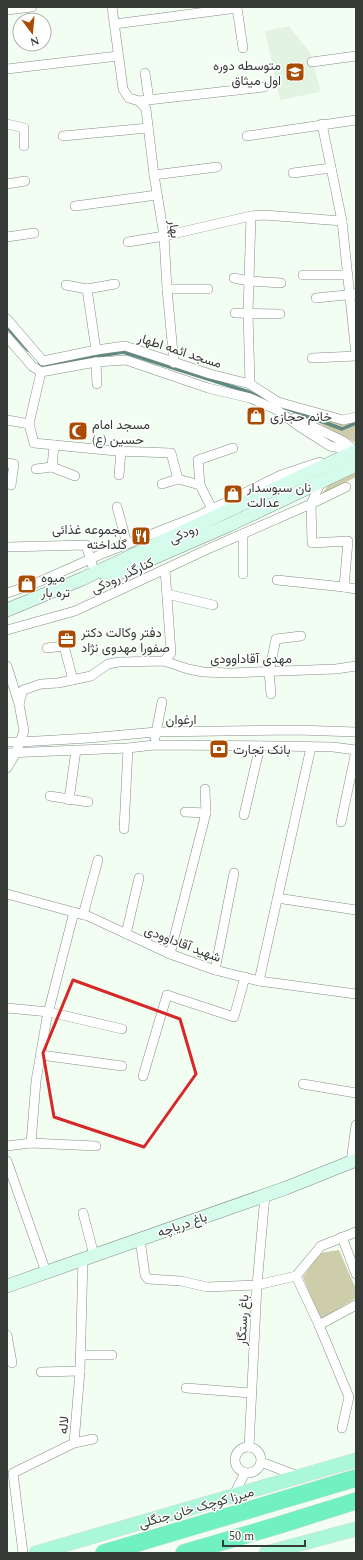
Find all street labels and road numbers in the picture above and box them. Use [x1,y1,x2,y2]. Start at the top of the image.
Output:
street label: بهار [163,218,185,240]
street label: مسجد ائمه اطهار [134,328,224,374]
street label: رودکی [165,518,201,549]
street label: کنارگذر رودکی [88,552,157,599]
street label: مهدی آقاداوودی [210,649,292,669]
street label: ارغوان [166,710,196,730]
street label: شهید آقاداوودی [141,920,224,968]
street label: باغ دریاچه [155,1207,210,1243]
street label: باغ رستگار [232,1294,254,1347]
street label: لاله [53,1415,75,1435]
street label: میرزا کوچک خان جنگلی [136,1482,256,1534]

